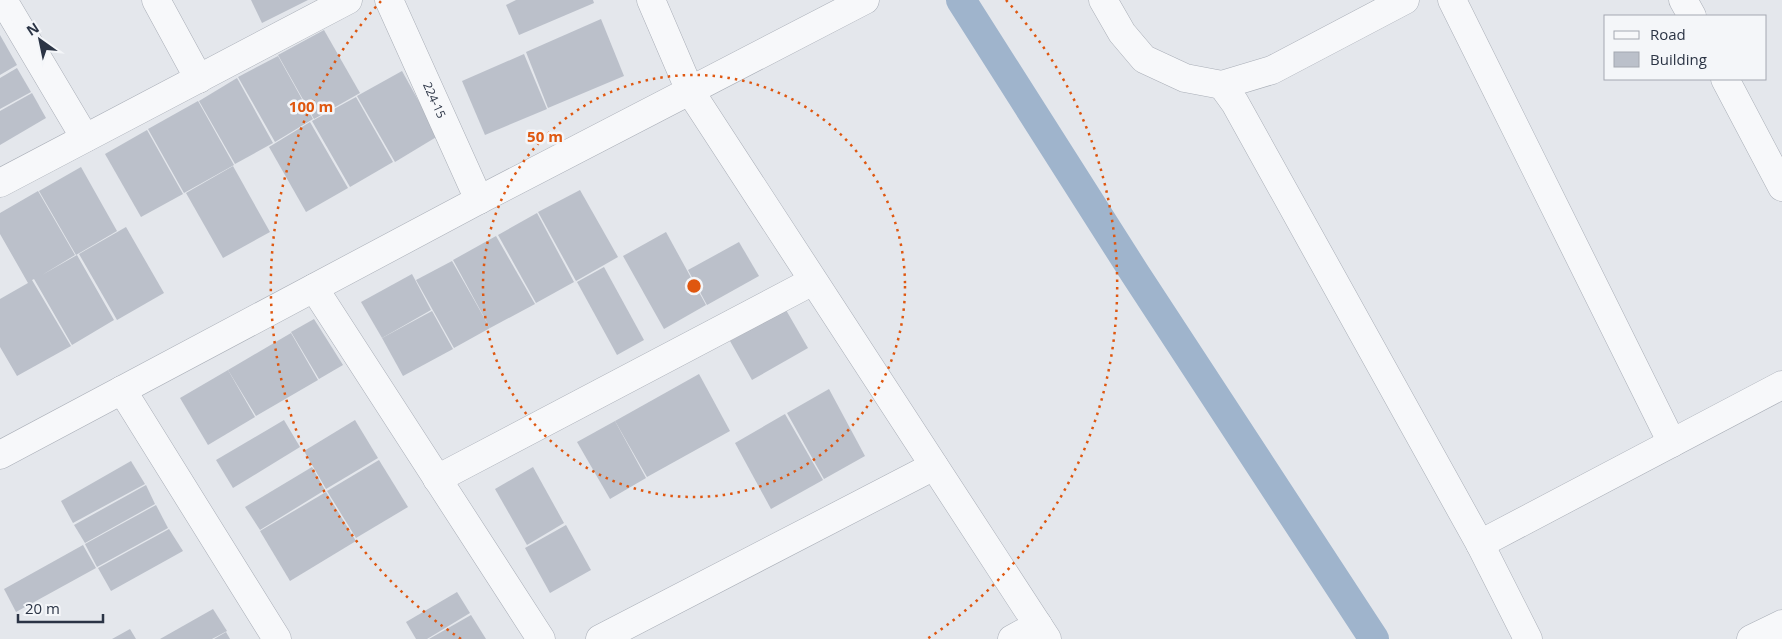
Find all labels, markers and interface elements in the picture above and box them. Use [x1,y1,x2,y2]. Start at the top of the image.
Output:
north arrow [15,15,65,65]
legend [1604,15,1767,80]
text: N [23,18,43,40]
text: Road [1650,24,1686,44]
text: Building [1650,49,1707,69]
street label: 224-15 [419,79,450,121]
text: 100 m [289,96,333,116]
text: 50 m [527,126,563,146]
centre of rings [685,277,703,295]
scale bar [18,592,102,624]
text: 20 m [25,598,60,618]

